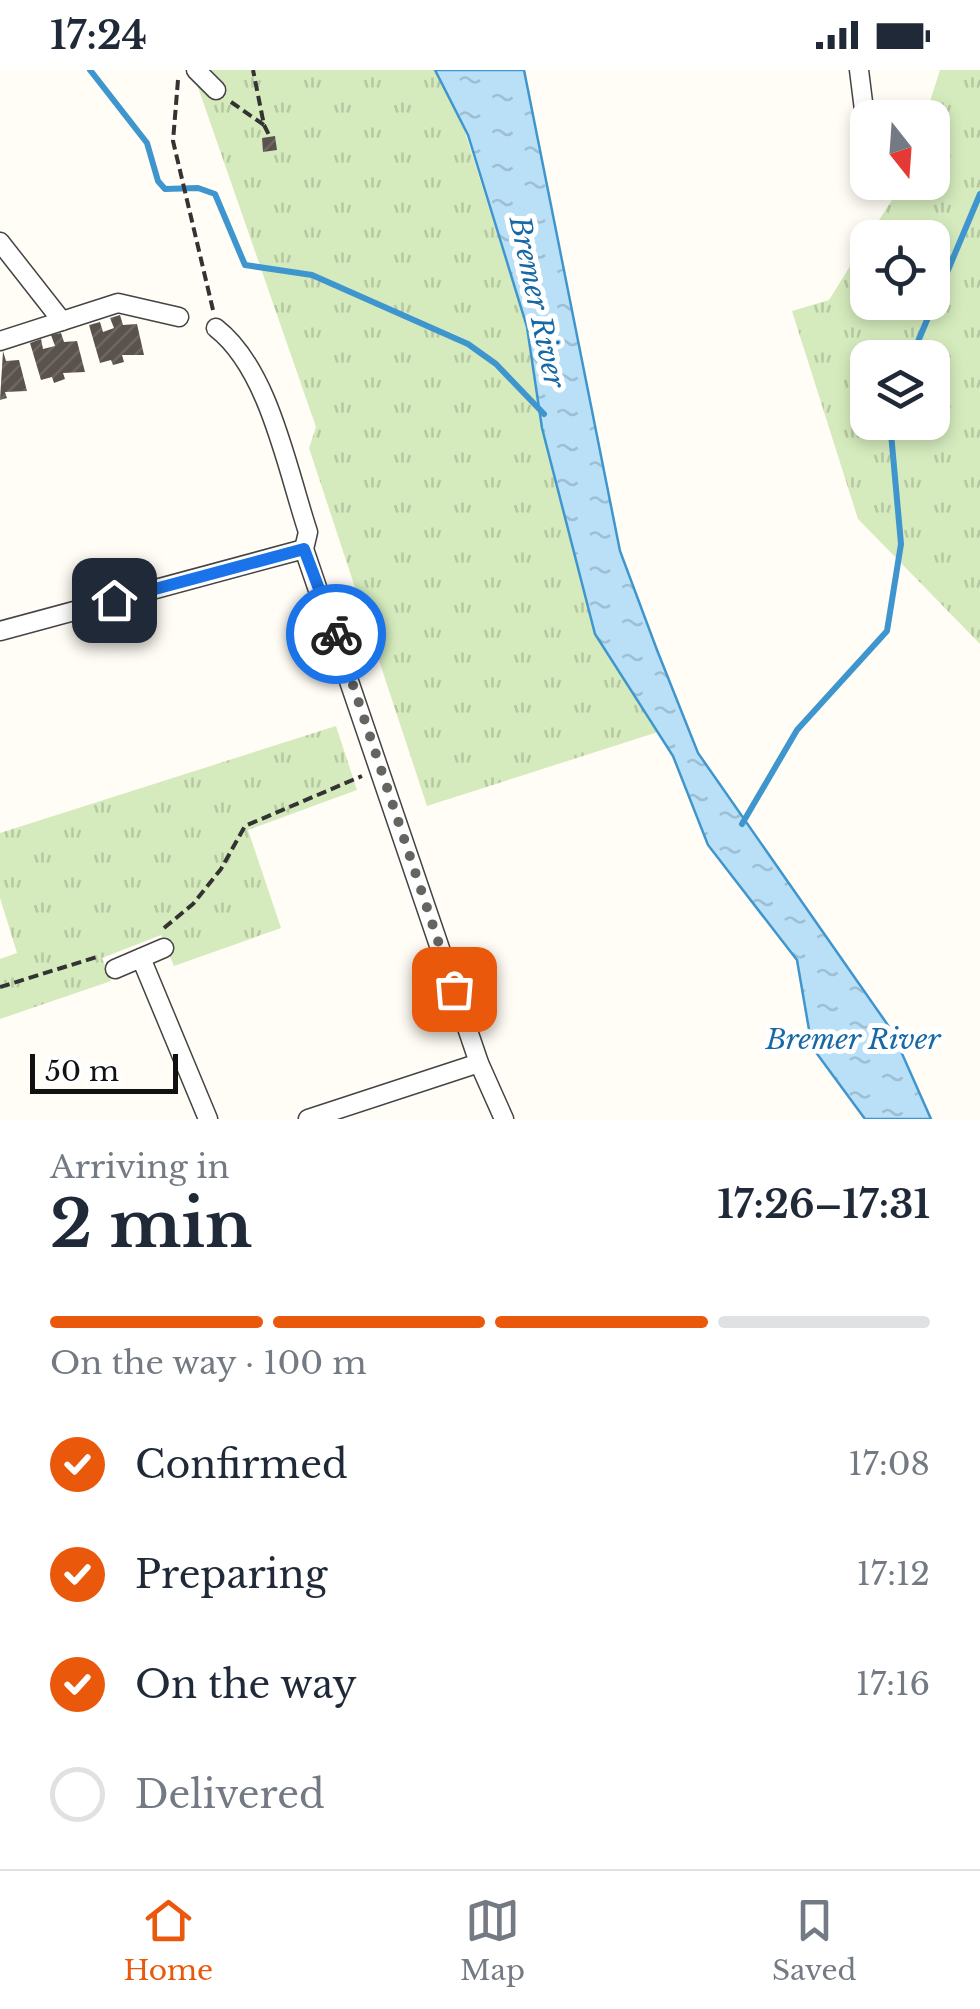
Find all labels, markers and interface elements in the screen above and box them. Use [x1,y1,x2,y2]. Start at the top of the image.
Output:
text: 17:24 [50,12,147,59]
north arrow [850,100,950,200]
map controls [850,100,950,440]
water label: Bremer River [502,212,573,392]
button: locate [850,220,950,320]
button: layers [850,340,950,440]
pin [72,558,157,643]
icon: home [87,573,142,628]
courier [286,584,386,684]
icon: bike [309,607,364,662]
pin [412,947,497,1032]
icon: bag [427,962,482,1017]
water label: Bremer River [765,1022,941,1057]
scale bar [30,1049,178,1094]
text: 50 m [45,1054,119,1089]
text: Arriving in [50,1147,229,1187]
text: 17:26–17:31 [717,1181,930,1228]
text: 2 min [50,1184,252,1265]
text: On the way · 100 m [50,1343,367,1383]
icon: check [50,1437,105,1492]
text: Confirmed [135,1441,348,1488]
text: 17:08 [848,1444,930,1484]
icon: check [50,1547,105,1602]
text: Preparing [135,1551,327,1598]
text: 17:12 [857,1554,930,1594]
icon: check [50,1657,105,1712]
text: On the way [135,1661,357,1708]
text: 17:16 [856,1664,930,1704]
text: Delivered [135,1771,325,1818]
tab: Home [123,1893,213,1988]
tab: Map [460,1893,525,1988]
tab: Saved [772,1893,856,1988]

